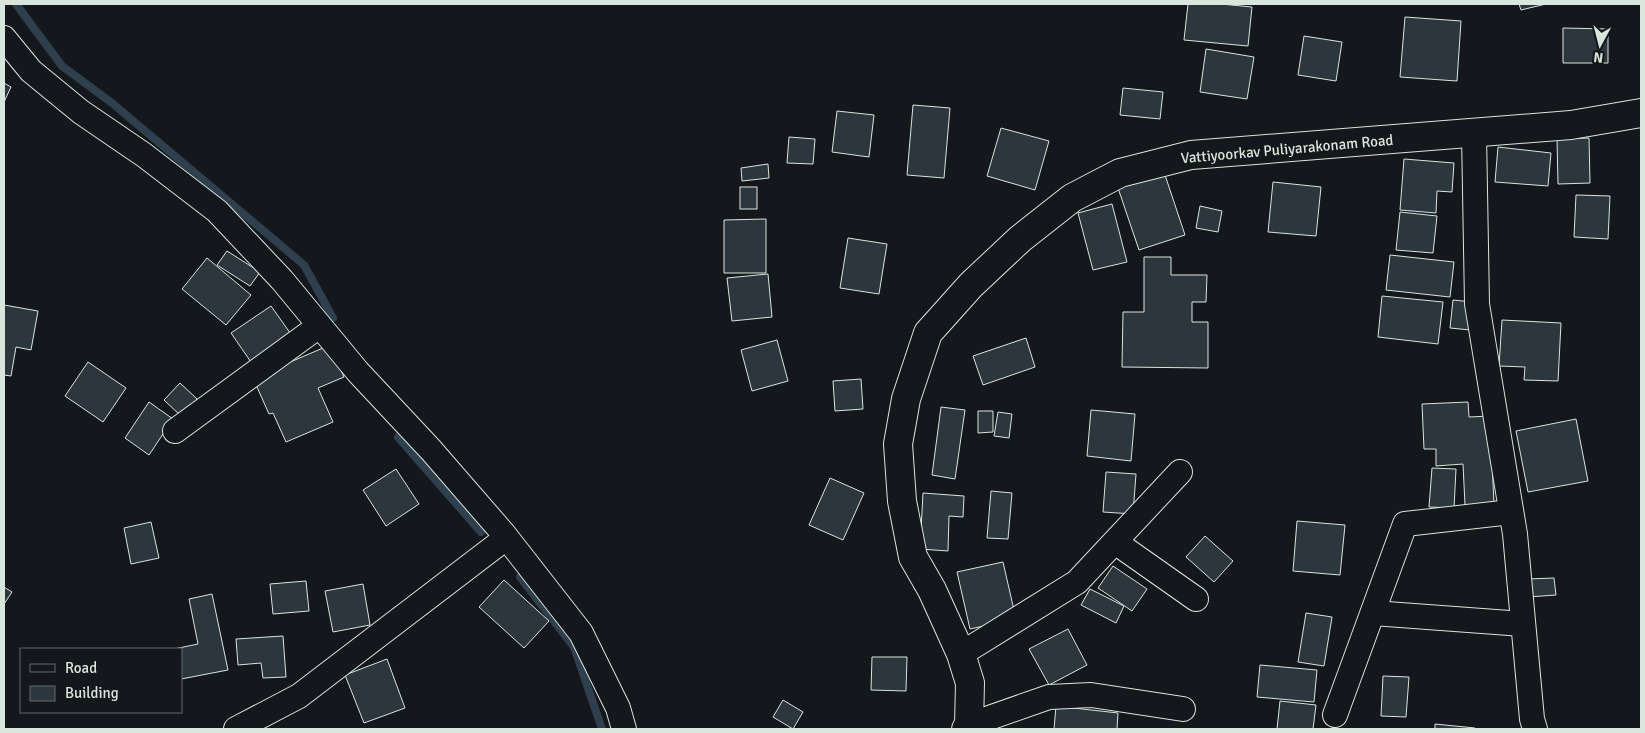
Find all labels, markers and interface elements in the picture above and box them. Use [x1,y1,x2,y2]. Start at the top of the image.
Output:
north arrow [1575,20,1625,70]
text: N [1593,48,1604,66]
street label: Vattiyoorkav Puliyarakonam Road [1180,131,1394,167]
legend [20,648,182,713]
text: Road [65,659,97,677]
text: Building [65,684,119,702]

